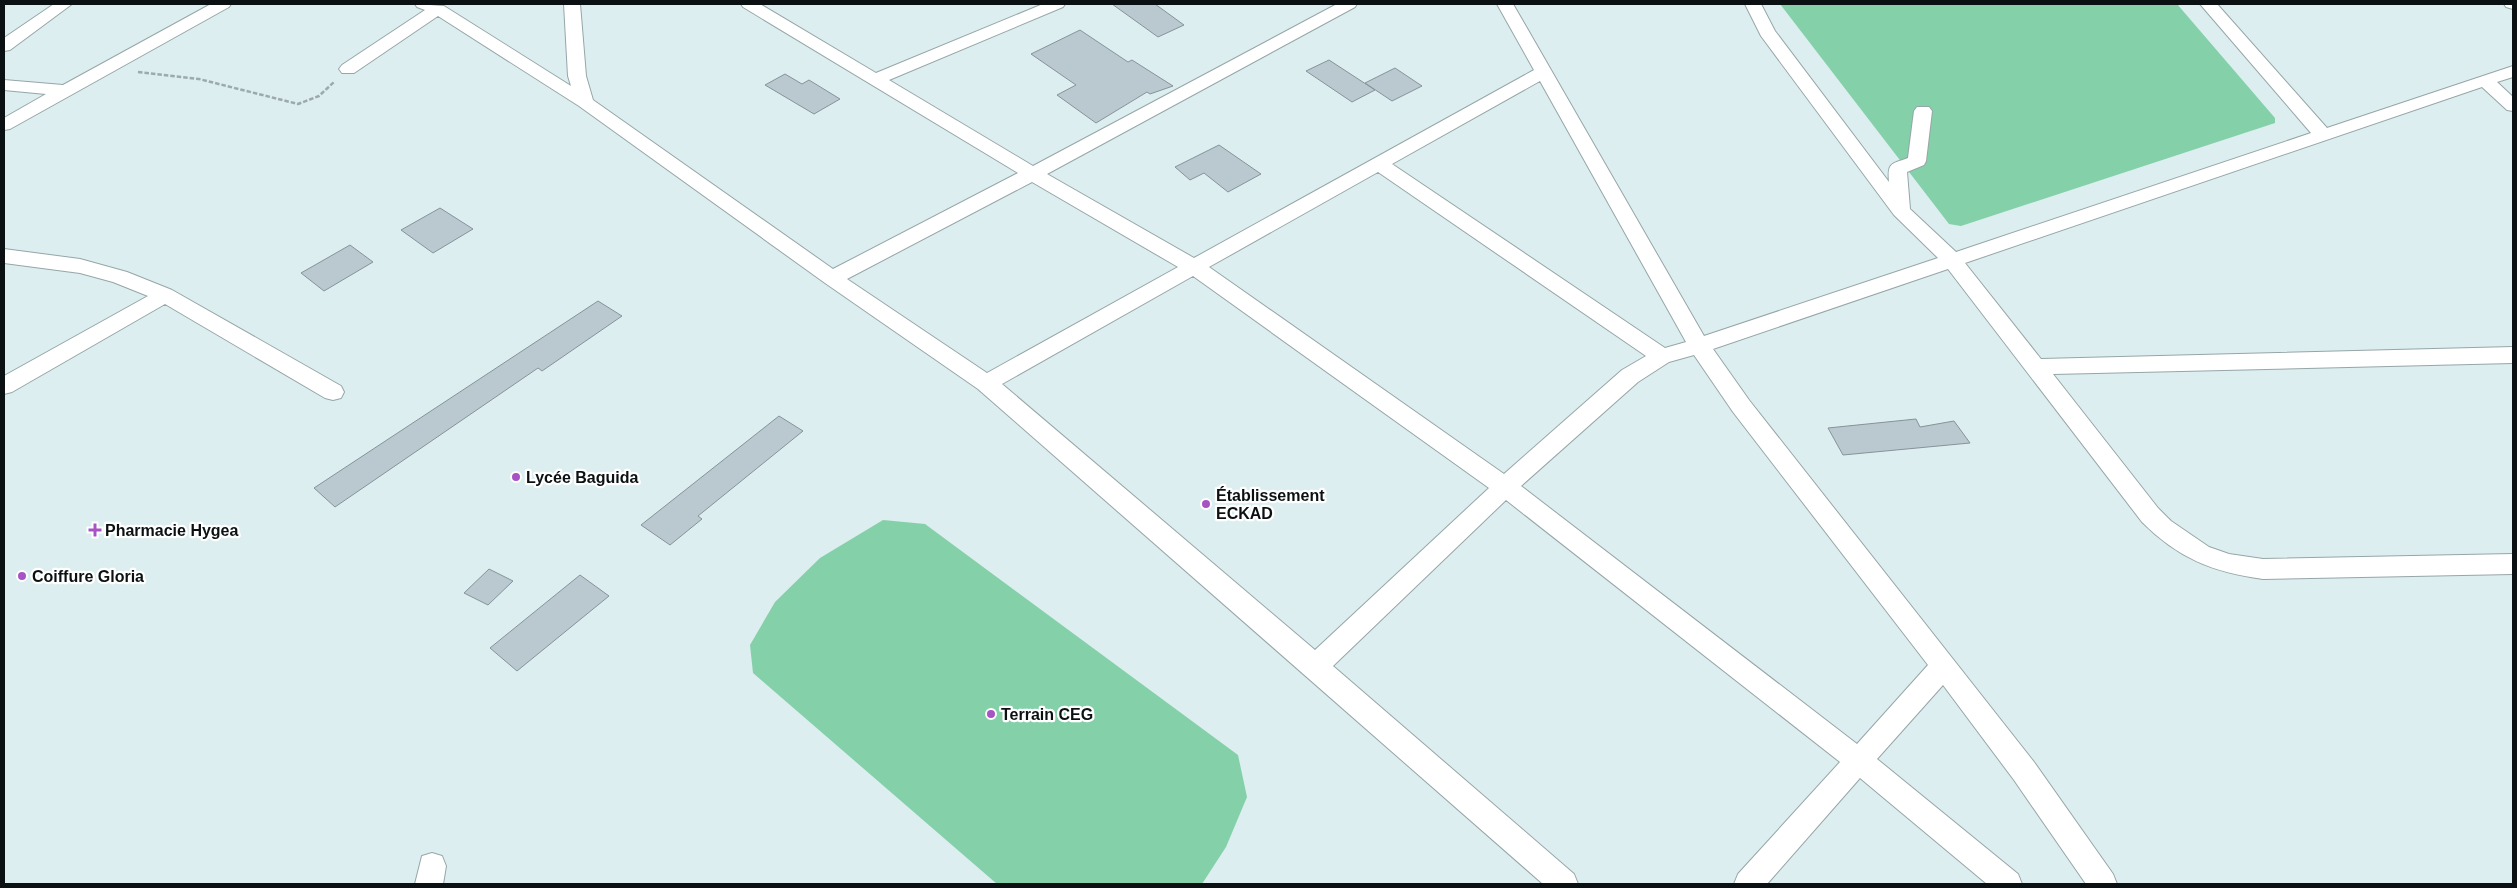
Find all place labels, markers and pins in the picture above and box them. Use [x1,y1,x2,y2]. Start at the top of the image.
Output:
place label: Lycée Baguida [526,469,638,486]
marker: Lycée Baguida [510,471,522,483]
place label: Établissement ECKAD [1216,486,1325,522]
marker: Établissement ECKAD [1200,498,1212,510]
place label: Pharmacie Hygea [105,522,239,539]
marker: Pharmacie Hygea [89,524,101,536]
place label: Coiffure Gloria [32,568,144,585]
marker: Coiffure Gloria [16,570,28,582]
place label: Terrain CEG [1001,706,1093,723]
marker: Terrain CEG [985,708,997,720]

